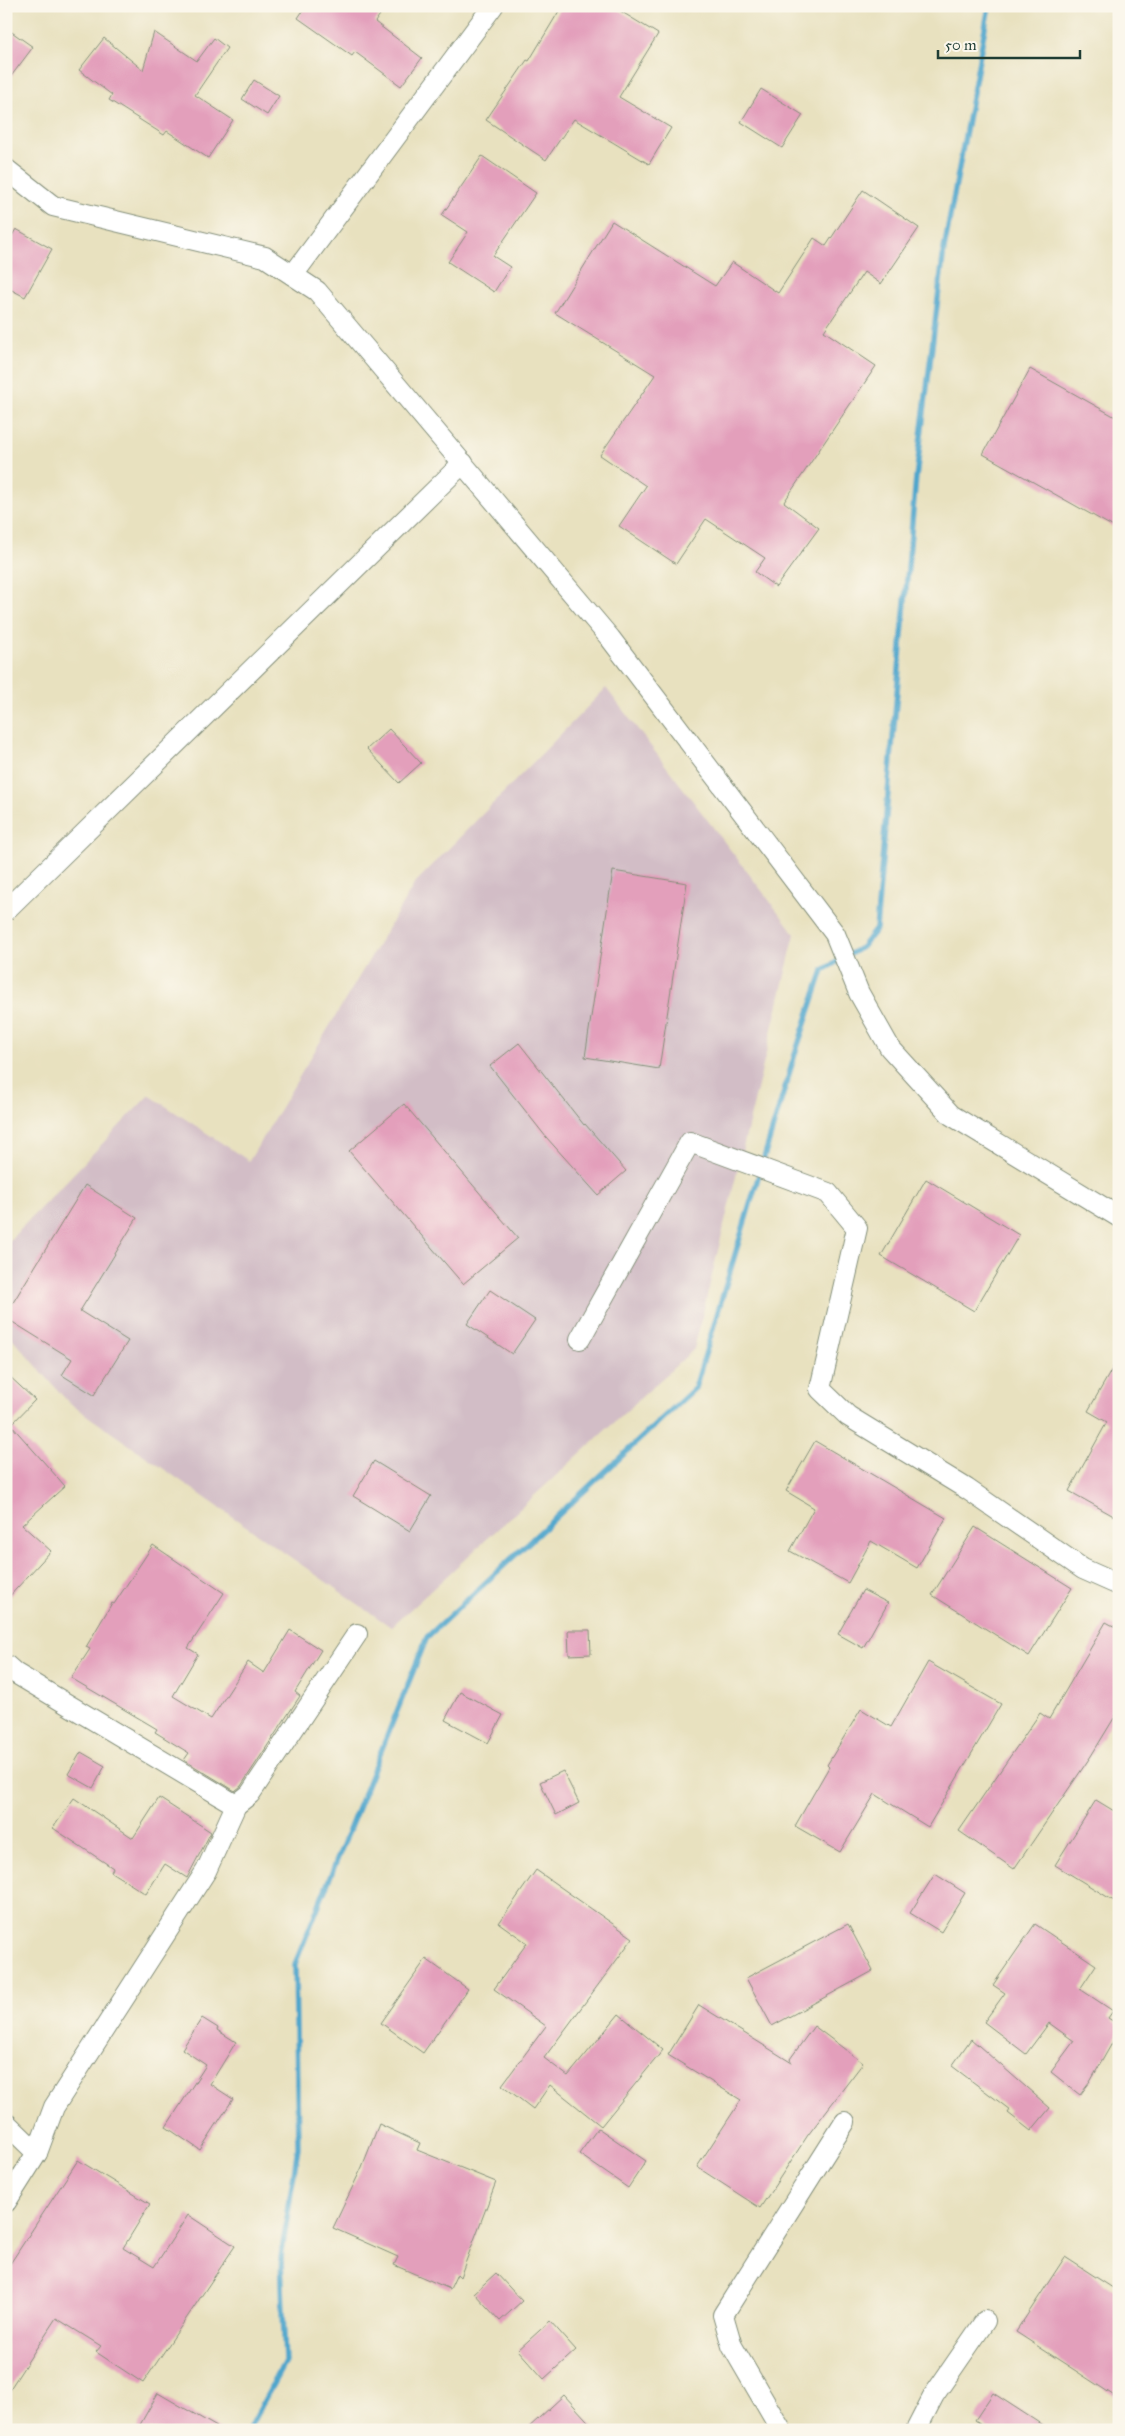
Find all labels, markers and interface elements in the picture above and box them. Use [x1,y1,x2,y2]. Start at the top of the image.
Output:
scale bar [938,28,1080,60]
text: 50 m [945,36,977,54]

